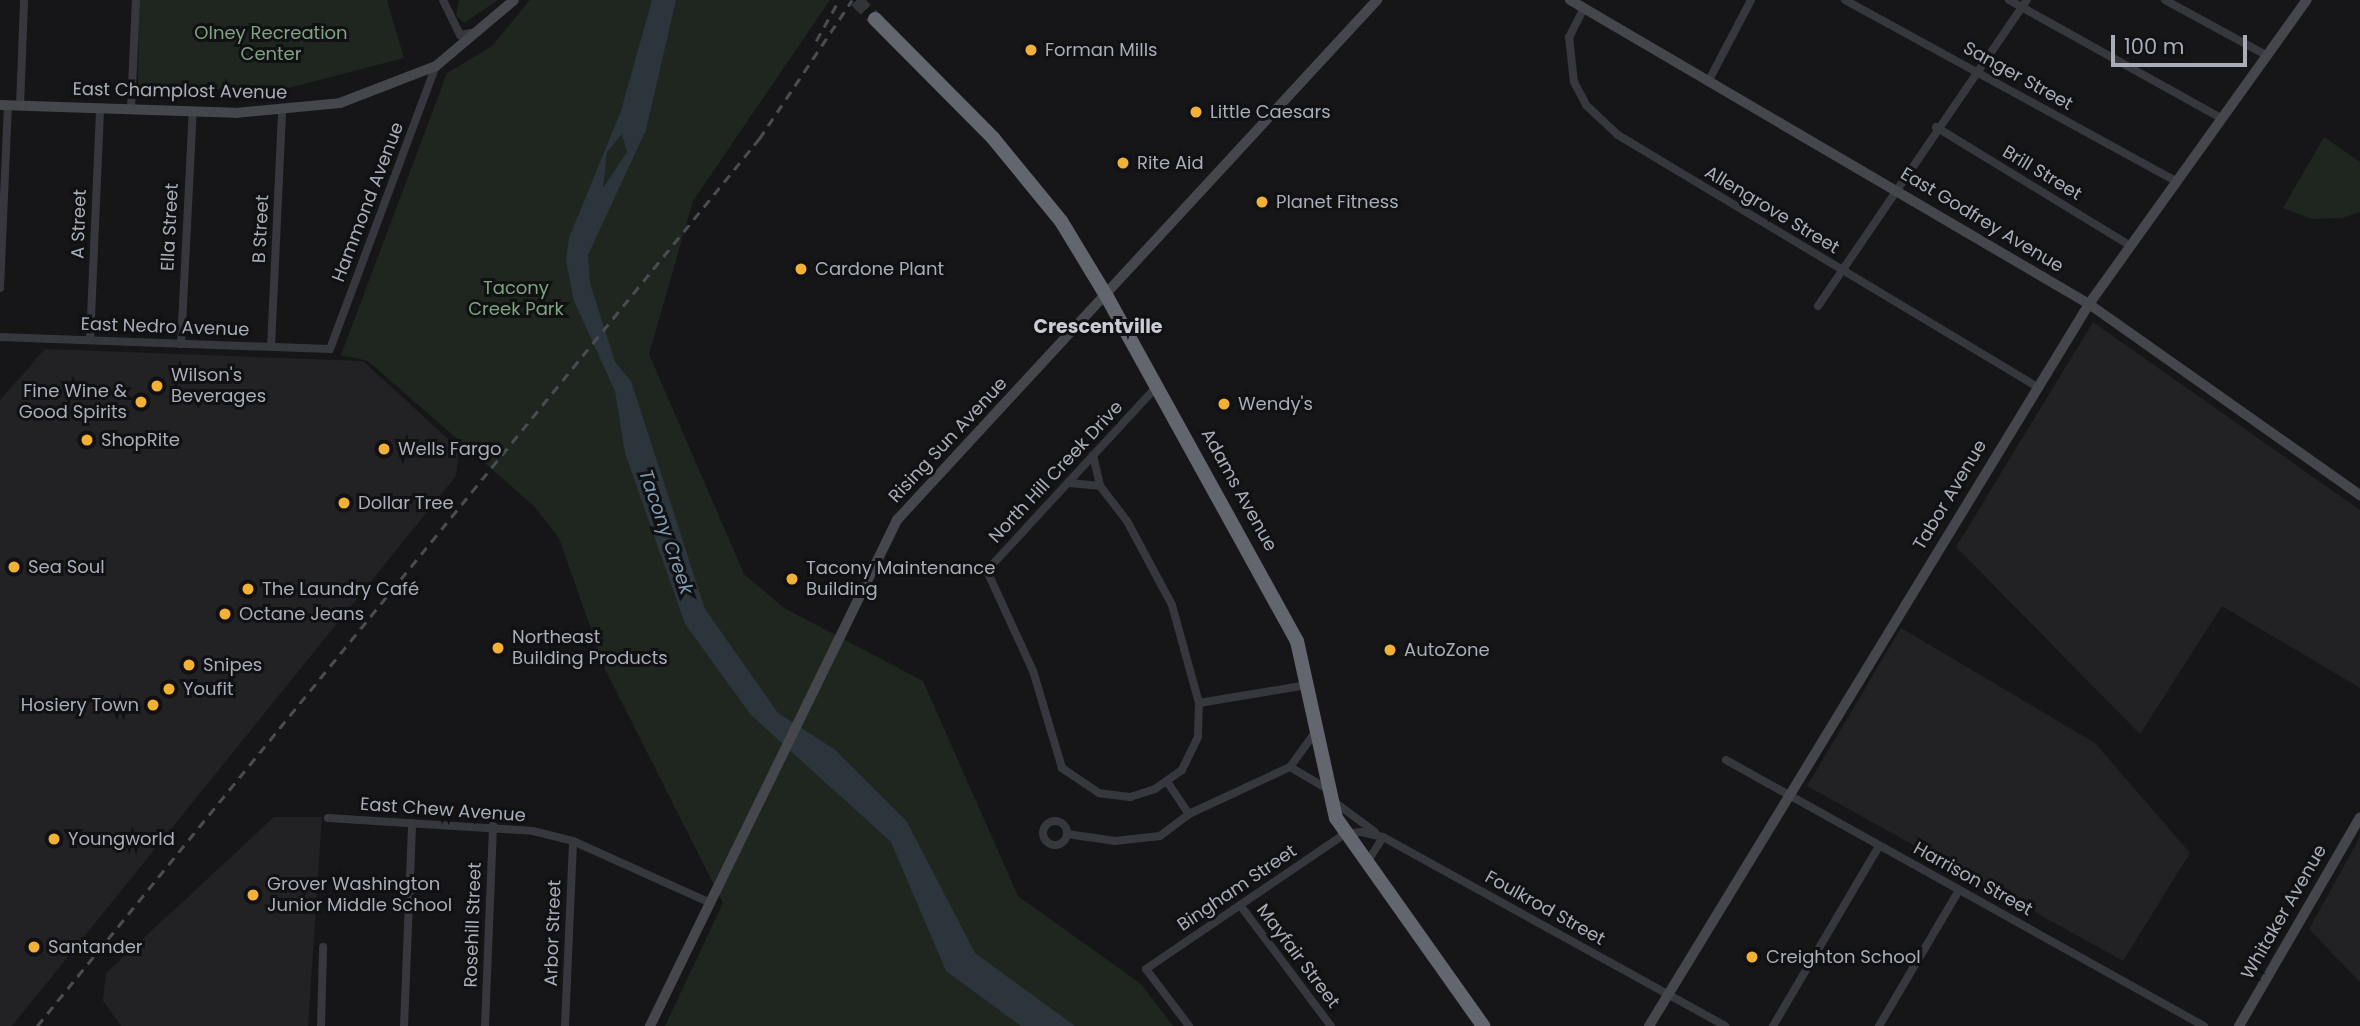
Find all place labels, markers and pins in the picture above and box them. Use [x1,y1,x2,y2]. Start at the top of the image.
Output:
place label: Forman Mills [1045,39,1158,61]
marker: Forman Mills [1023,42,1039,58]
place label: Little Caesars [1210,101,1331,123]
marker: Little Caesars [1188,104,1204,120]
place label: Rite Aid [1137,152,1204,174]
marker: Rite Aid [1115,155,1131,171]
place label: Planet Fitness [1276,191,1399,213]
marker: Planet Fitness [1254,194,1270,210]
place label: Cardone Plant [815,258,944,280]
marker: Cardone Plant [793,261,809,277]
place label: Wilson's Beverages [171,365,266,408]
marker: Wilson's Beverages [149,378,165,394]
place label: Fine Wine & Good Spirits [19,381,127,424]
place label: Wendy's [1238,393,1313,415]
marker: Fine Wine & Good Spirits [133,394,149,410]
marker: Wendy's [1216,396,1232,412]
place label: ShopRite [101,429,180,451]
marker: ShopRite [79,432,95,448]
place label: Wells Fargo [398,438,501,460]
marker: Wells Fargo [376,441,392,457]
place label: Dollar Tree [358,492,454,514]
marker: Dollar Tree [336,495,352,511]
place label: Sea Soul [28,556,105,578]
place label: Tacony Maintenance Building [806,558,995,600]
marker: Sea Soul [6,559,22,575]
marker: Tacony Maintenance Building [784,571,800,587]
place label: The Laundry Café [262,578,419,600]
marker: The Laundry Café [240,581,256,597]
place label: Octane Jeans [239,603,364,625]
marker: Octane Jeans [217,606,233,622]
place label: Northeast Building Products [512,627,668,670]
place label: AutoZone [1404,639,1490,661]
marker: Northeast Building Products [490,640,506,656]
marker: AutoZone [1382,642,1398,658]
place label: Snipes [203,654,262,676]
marker: Snipes [181,657,197,673]
place label: Youfit [183,678,233,700]
marker: Youfit [161,681,177,697]
place label: Hosiery Town [21,694,139,716]
marker: Hosiery Town [145,697,161,713]
place label: Youngworld [68,828,175,850]
marker: Youngworld [46,831,62,847]
place label: Grover Washington Junior Middle School [267,874,452,917]
marker: Grover Washington Junior Middle School [245,887,261,903]
place label: Santander [48,936,143,958]
marker: Santander [26,939,42,955]
place label: Creighton School [1766,946,1921,968]
marker: Creighton School [1744,949,1760,965]

